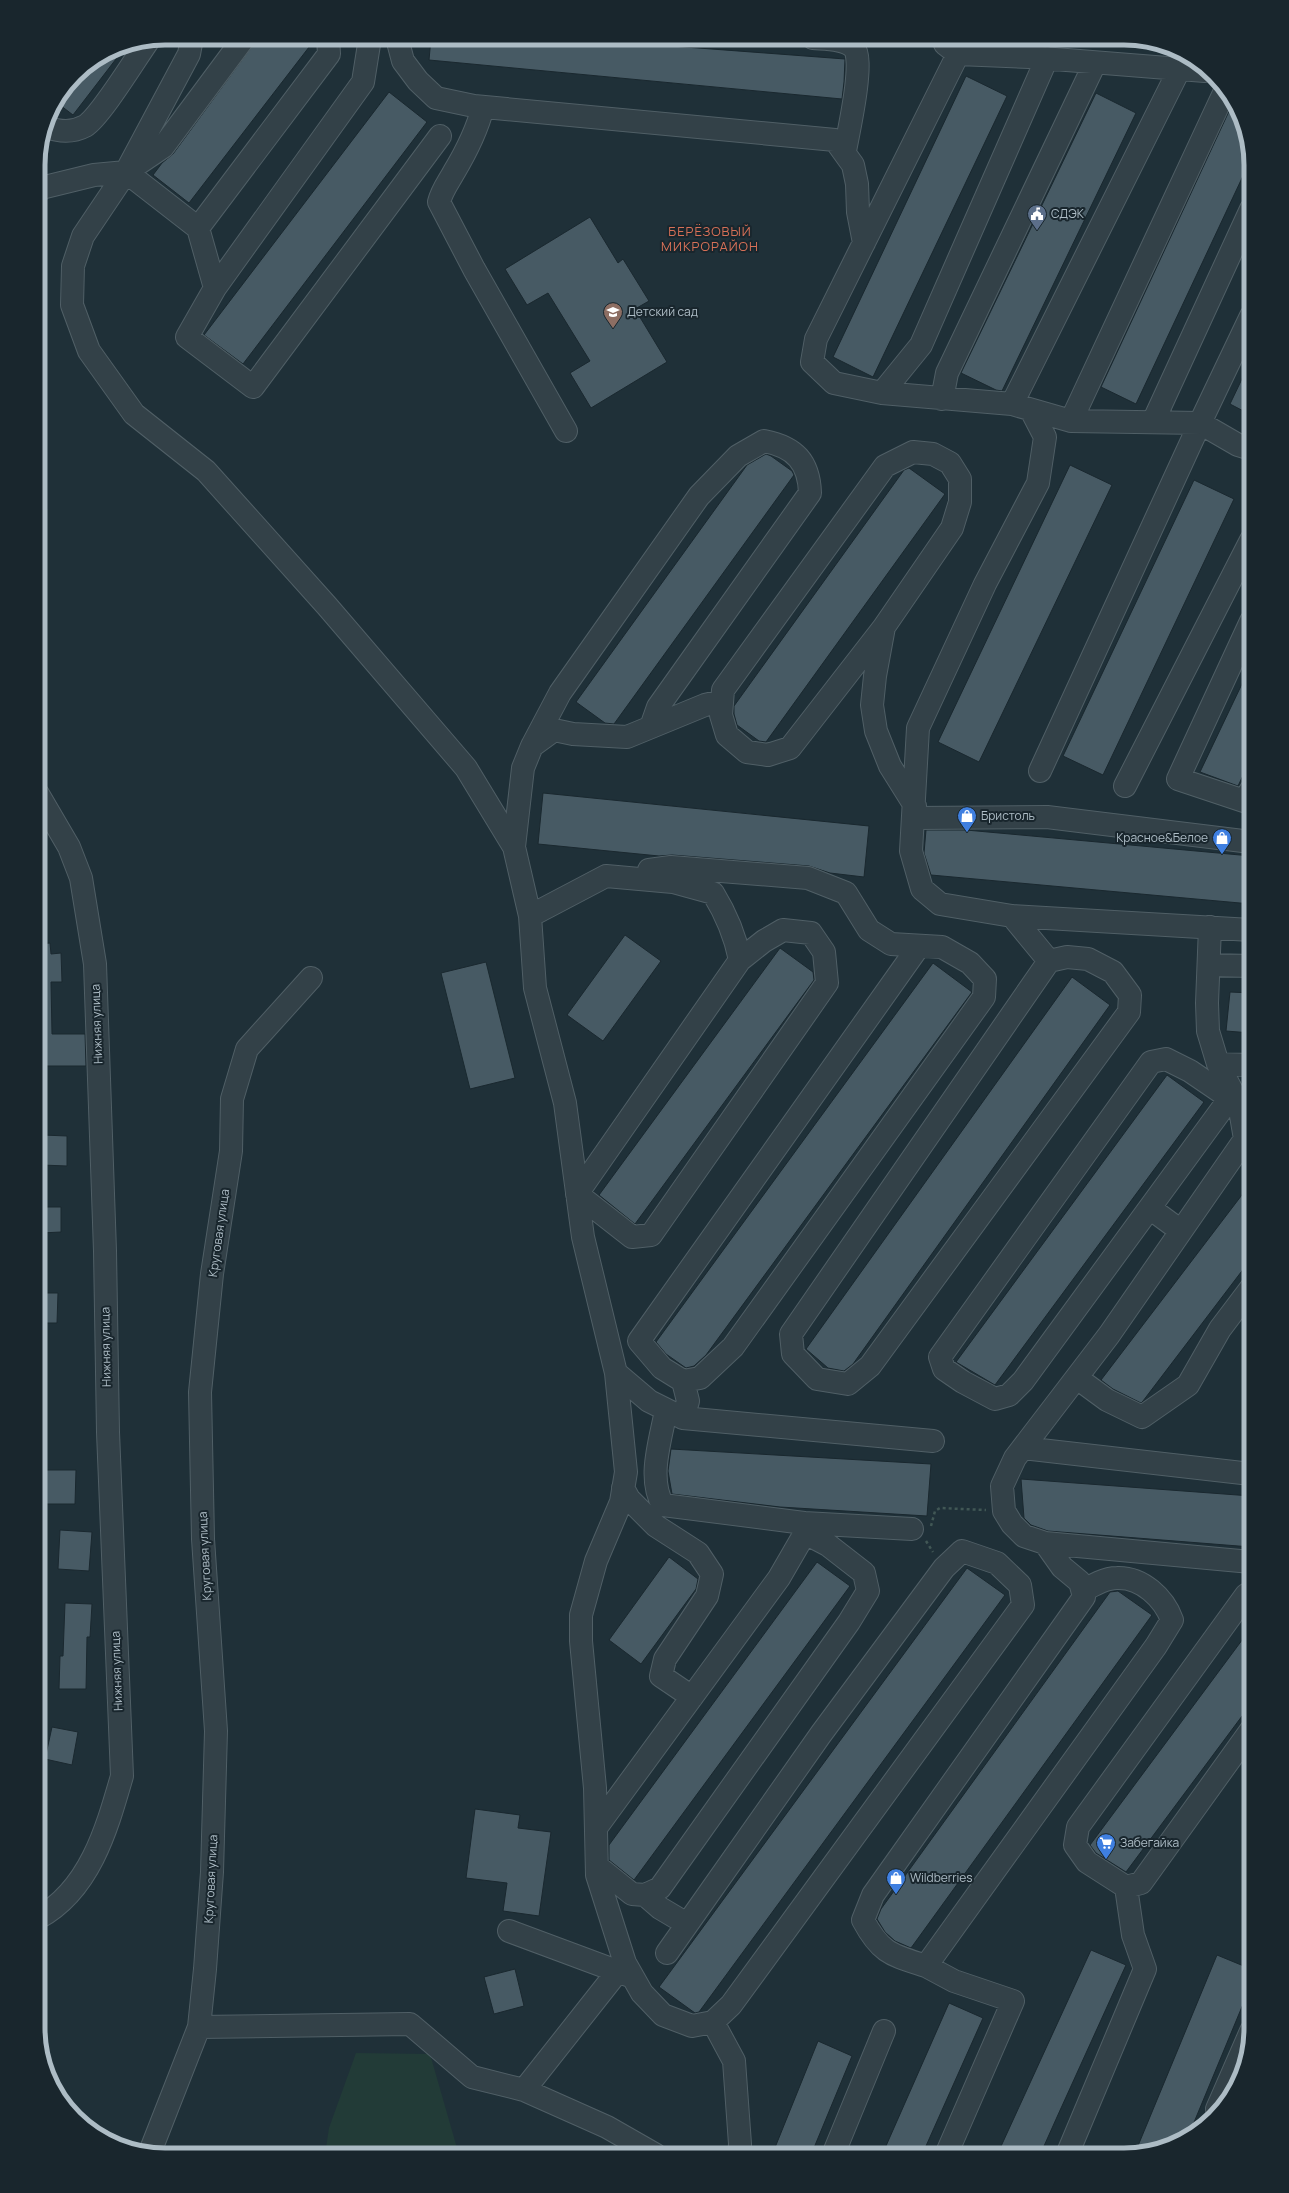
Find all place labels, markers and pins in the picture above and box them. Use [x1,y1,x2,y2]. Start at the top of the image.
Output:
public building icon: СДЭК [1026,203,1048,231]
place label: СДЭК [1051,205,1085,222]
school or university icon: Детский сад [602,301,624,329]
place label: Детский сад [627,303,698,320]
shop icon: Бристоль [956,805,978,833]
place label: Бристоль [981,807,1035,824]
shop icon: Красное&Белое [1211,827,1233,855]
place label: Красное&Белое [1116,829,1208,846]
supermarket icon: Забегайка [1095,1832,1117,1860]
place label: Забегайка [1120,1834,1179,1851]
shop icon: Wildberries [885,1867,907,1895]
place label: Wildberries [910,1869,973,1886]

